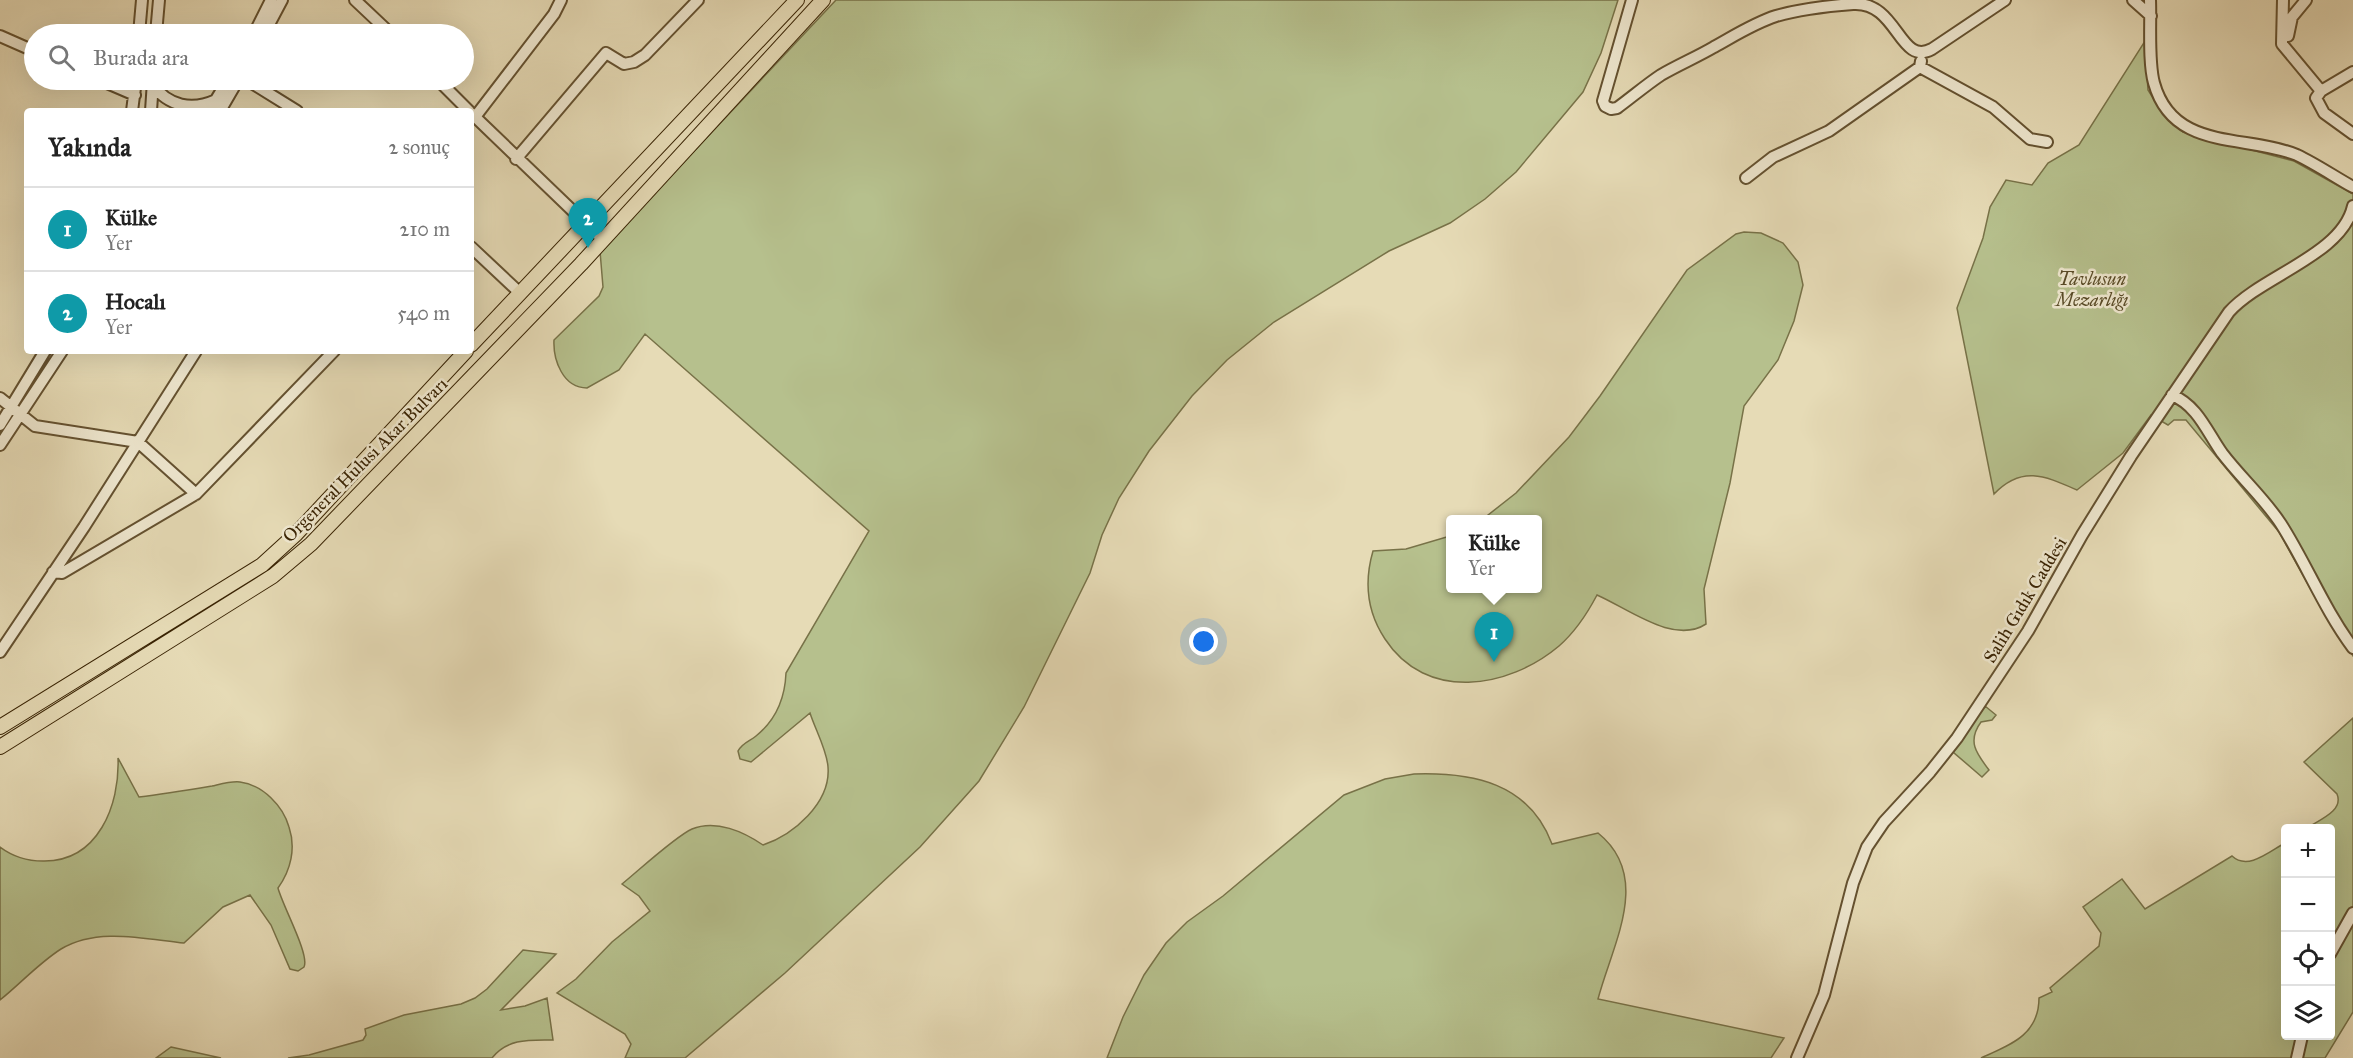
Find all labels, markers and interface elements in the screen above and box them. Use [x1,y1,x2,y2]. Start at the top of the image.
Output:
search box [24,24,474,90]
icon: search [45,41,78,74]
text: Burada ara [93,44,189,71]
text: Yakında [48,131,131,163]
text: 2 sonuç [388,135,450,159]
pin: 2 [568,198,608,248]
text: Külke [105,204,157,231]
text: 1 [64,217,71,241]
text: 210 m [400,217,450,241]
text: Yer [105,231,132,255]
park label: Tavlusun Mezarlığı [2054,268,2128,311]
text: Hocalı [105,288,166,315]
text: 2 [63,301,72,325]
text: 540 m [397,301,450,325]
text: Yer [105,315,132,339]
street label: Orgeneral Hulusi Akar Bulvarı [278,373,453,548]
popup [1446,515,1542,593]
text: Külke [1468,529,1520,556]
street label: Salih Gıdık Caddesi [1979,533,2071,667]
text: Yer [1468,556,1495,580]
pin: 1 [1474,612,1514,662]
your location [1189,627,1218,656]
map controls [2281,824,2335,1040]
button: + [2281,824,2335,878]
button: − [2281,878,2335,932]
button: locate [2281,932,2335,986]
button: layers [2281,986,2335,1040]

